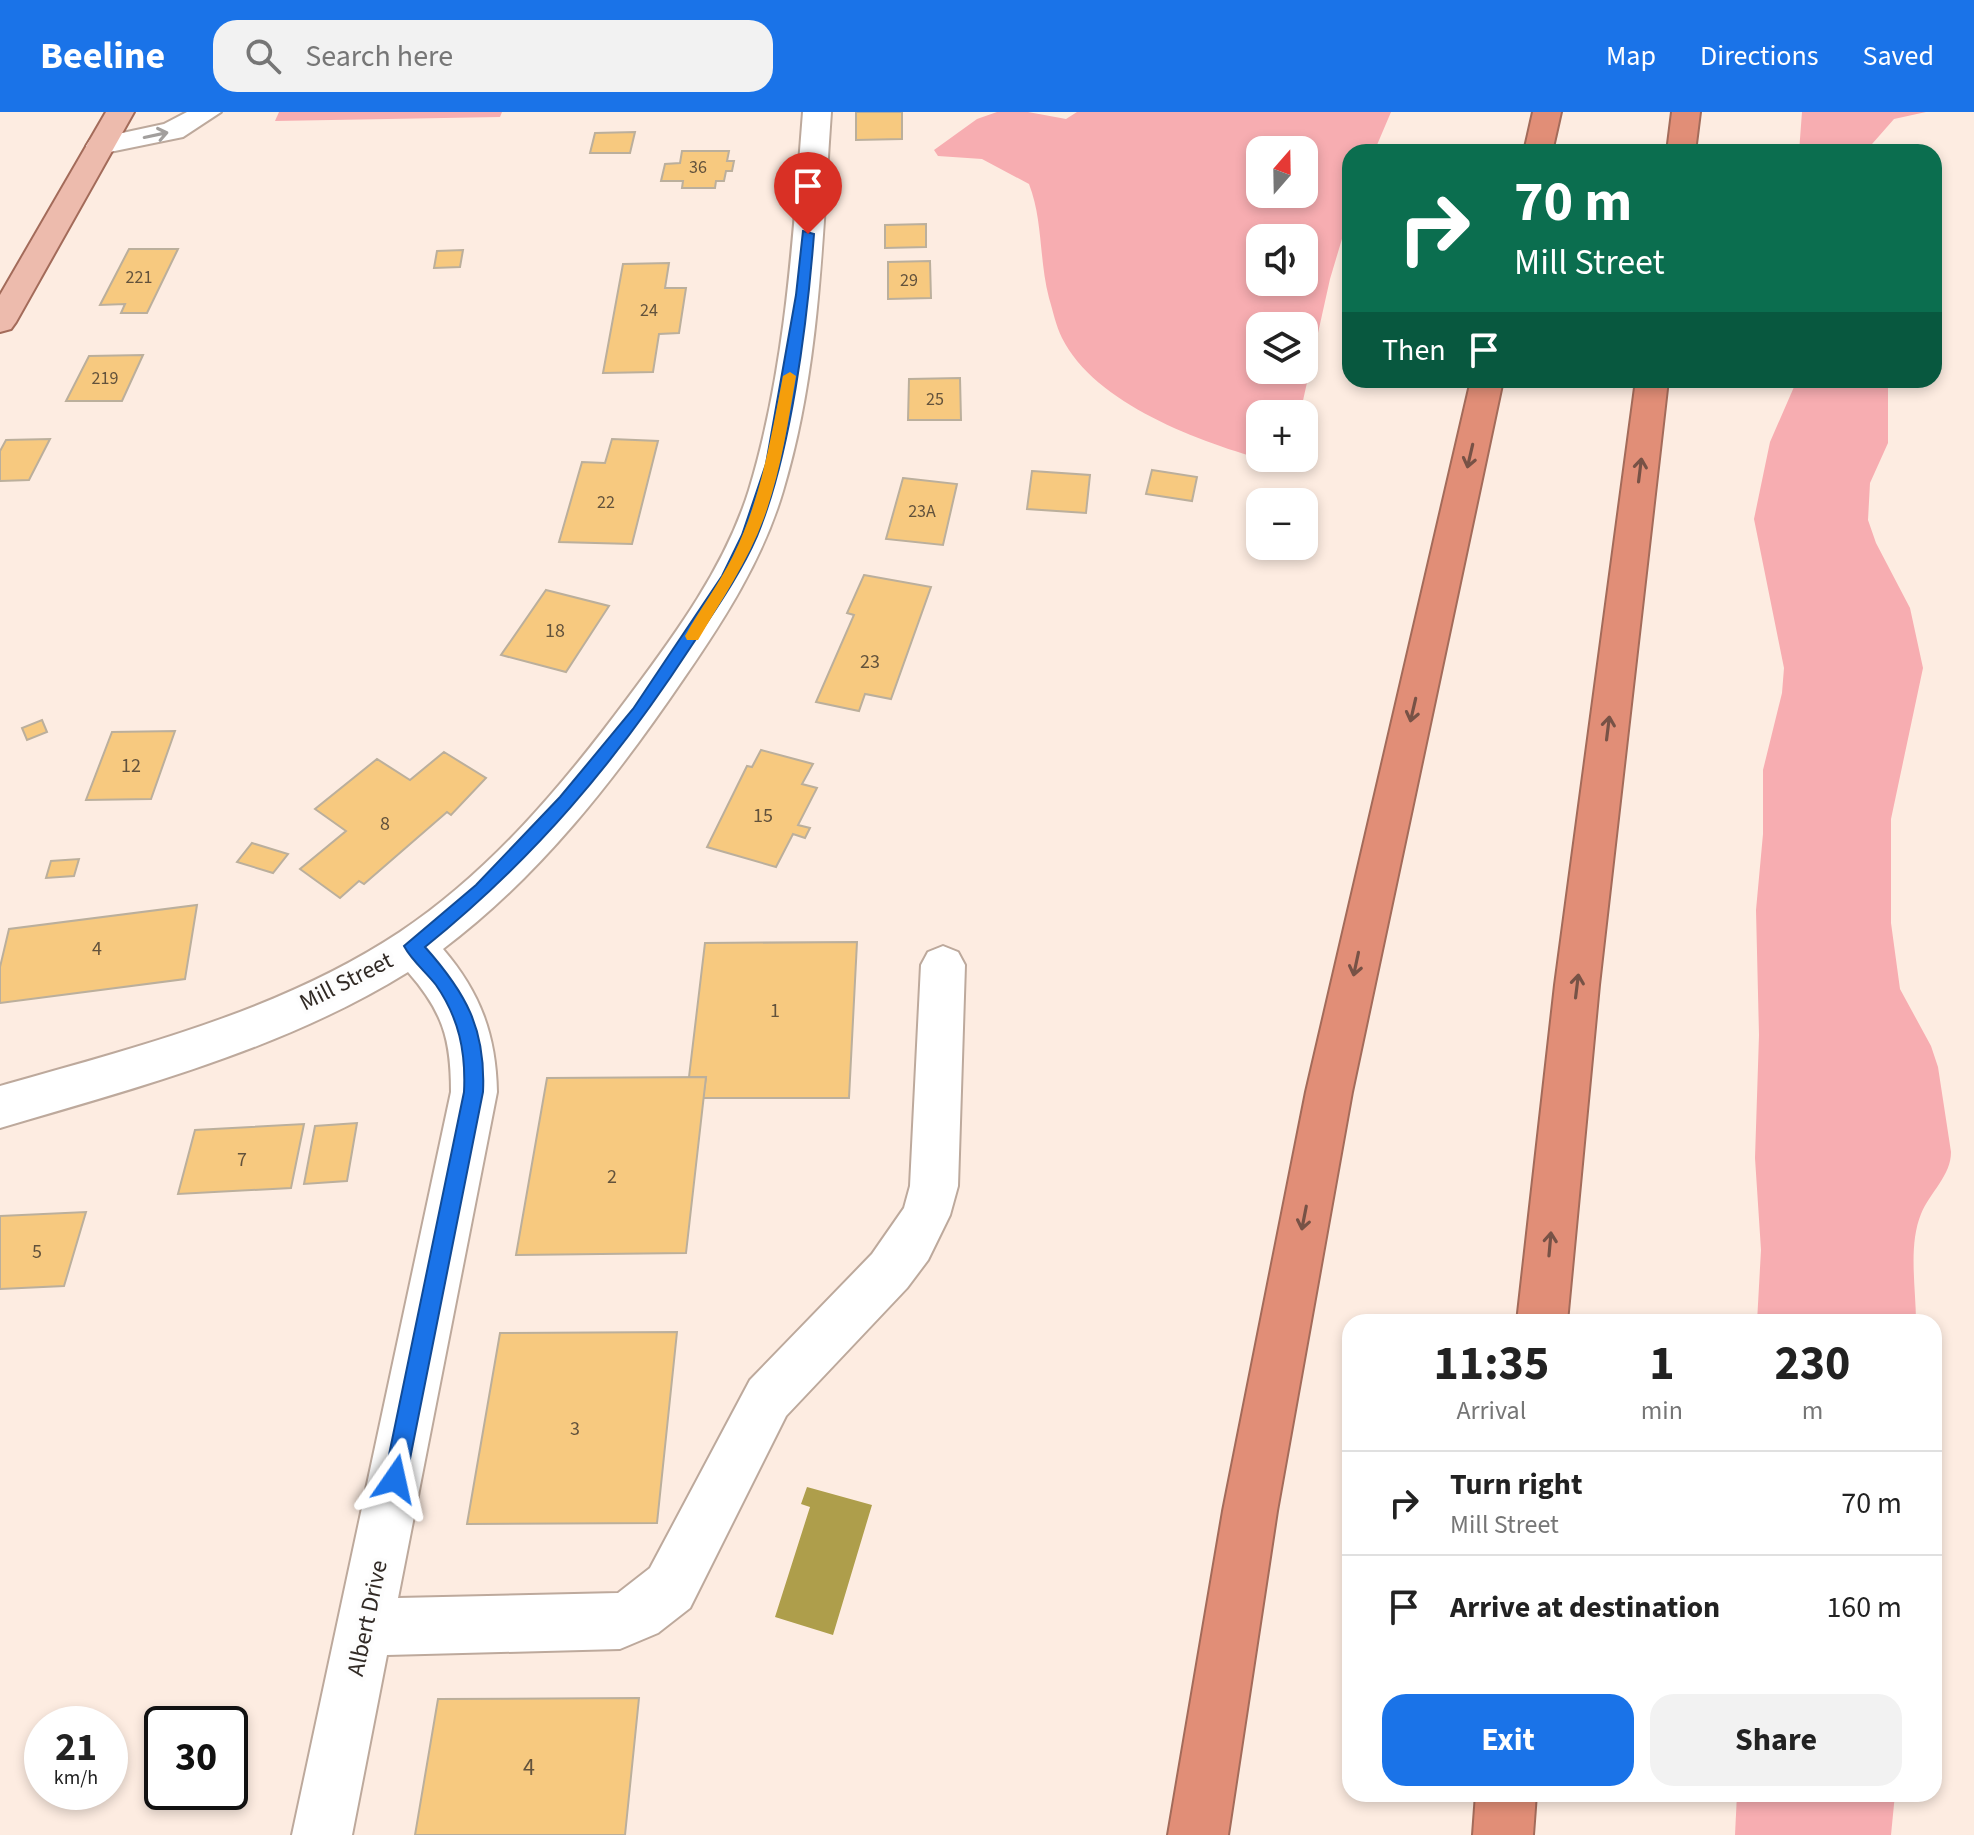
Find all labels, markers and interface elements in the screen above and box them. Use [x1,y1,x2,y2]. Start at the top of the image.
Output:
search box [213,20,773,92]
text: Beeline [40,29,165,83]
icon: search [241,34,285,78]
text: Search here [305,35,453,78]
text: Map [1606,36,1656,76]
text: Directions [1700,36,1819,76]
text: Saved [1863,36,1934,76]
one-way arrow [143,127,168,142]
north arrow [1246,136,1318,208]
map controls [1246,136,1318,560]
pin [774,152,842,234]
house number: 36 [689,155,707,180]
text: 70 m [1514,163,1632,242]
icon: arrive [786,164,830,208]
icon: right [1382,176,1486,280]
button: sound [1246,224,1318,296]
text: Mill Street [1514,237,1665,288]
house number: 221 [126,265,152,290]
house number: 29 [900,268,918,293]
house number: 24 [640,298,658,323]
button: layers [1246,312,1318,384]
icon: arrive [1462,328,1506,372]
text: Then [1382,329,1446,372]
house number: 219 [92,366,118,391]
house number: 25 [926,387,944,412]
button: + [1246,400,1318,472]
one-way arrow [1461,443,1476,468]
one-way arrow [1633,457,1648,484]
button: − [1246,488,1318,560]
house number: 22 [597,490,615,515]
house number: 23A [908,499,936,524]
house number: 18 [545,617,565,645]
house number: 23 [860,648,880,676]
one-way arrow [1405,697,1420,722]
one-way arrow [1601,716,1616,741]
house number: 12 [121,752,141,780]
house number: 15 [753,802,773,830]
house number: 8 [380,810,390,838]
house number: 4 [92,935,102,963]
street label: Mill Street [293,943,399,1020]
one-way arrow [1348,950,1363,976]
one-way arrow [1570,974,1585,999]
house number: 1 [770,997,780,1025]
house number: 7 [237,1146,247,1174]
house number: 2 [607,1163,617,1191]
one-way arrow [1296,1205,1311,1231]
one-way arrow [1542,1231,1557,1258]
house number: 5 [32,1238,42,1266]
text: 11:35 [1433,1330,1549,1398]
text: 1 [1649,1330,1675,1398]
text: 230 [1774,1330,1850,1398]
text: Arrival [1456,1392,1526,1429]
text: min [1641,1392,1683,1429]
text: m [1802,1392,1823,1429]
house number: 3 [570,1415,580,1443]
position arrow [353,1437,437,1521]
text: Turn right [1450,1463,1582,1506]
icon: right [1382,1481,1426,1525]
text: 70 m [1841,1482,1902,1525]
text: Mill Street [1450,1506,1559,1543]
street label: Albert Drive [338,1557,397,1679]
icon: arrive [1382,1585,1426,1629]
text: Arrive at destination [1450,1586,1720,1629]
text: 160 m [1826,1586,1902,1629]
button: Exit [1382,1694,1634,1786]
button: Share [1650,1694,1902,1786]
speed limit sign: 30 [144,1706,248,1810]
text: 21 [55,1719,97,1776]
house number: 4 [523,1750,535,1785]
text: km/h [54,1764,98,1792]

